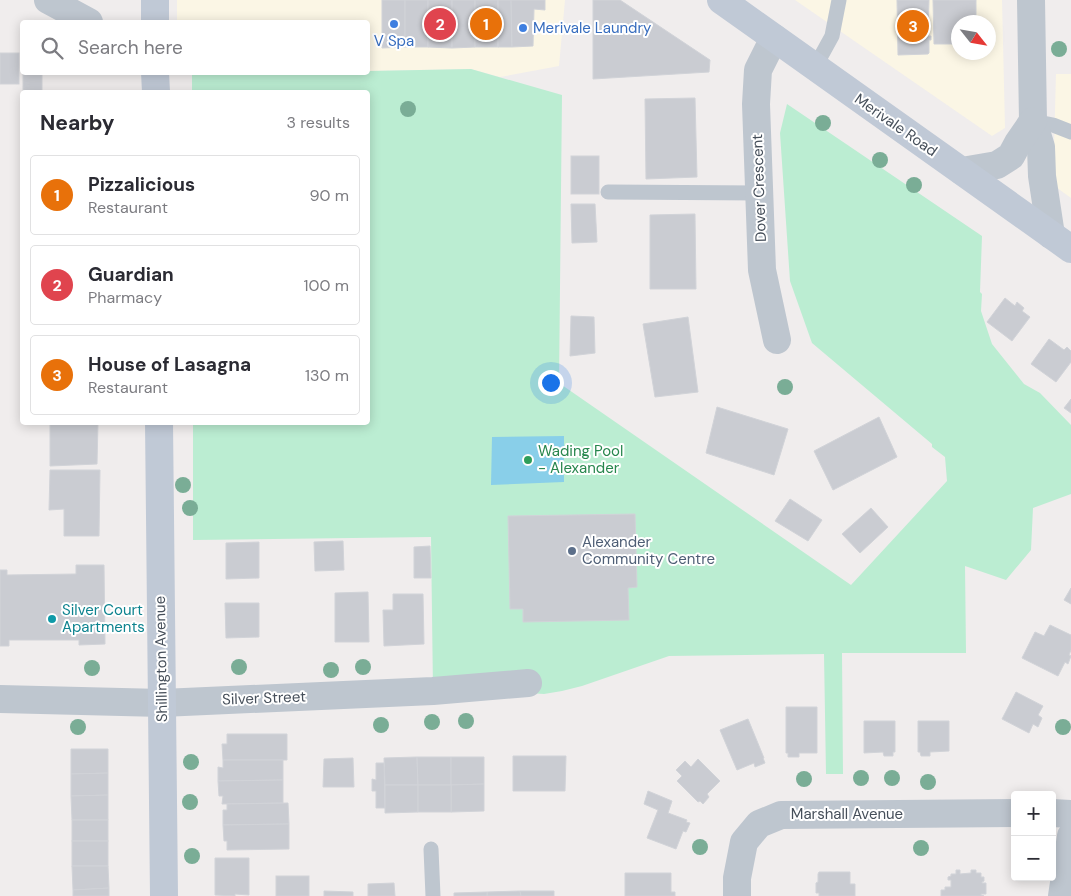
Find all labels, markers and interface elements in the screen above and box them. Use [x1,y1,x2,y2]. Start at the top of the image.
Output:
pin: 2 [424,5,456,43]
pin: 1 [470,5,502,43]
pin: 3 [897,7,929,45]
north arrow [951,15,996,60]
marker: V Spa [388,18,400,30]
place label: Merivale Laundry [533,18,652,38]
search box [20,20,370,75]
marker: Merivale Laundry [517,22,529,34]
place label: V Spa [374,31,414,51]
icon: search [38,34,66,62]
text: Search here [78,35,183,60]
street label: Merivale Road [851,89,941,161]
text: Nearby [40,109,114,137]
text: 3 results [287,112,350,133]
street label: Dover Crescent [747,134,771,242]
text: Pizzalicious [88,172,195,197]
text: 1 [54,185,60,206]
text: 90 m [309,185,349,206]
text: Restaurant [88,197,168,218]
text: Guardian [88,262,174,287]
text: 2 [52,275,62,296]
text: 100 m [304,275,349,296]
text: Pharmacy [88,287,162,308]
text: House of Lasagna [88,352,251,377]
text: 3 [52,365,62,386]
text: 130 m [305,365,349,386]
your location [538,370,564,396]
text: Restaurant [88,377,168,398]
place label: Wading Pool - Alexander [538,441,623,478]
marker: Wading Pool - Alexander [522,454,534,466]
place label: Alexander Community Centre [582,532,715,569]
marker: Alexander Community Centre [566,545,578,557]
street label: Shillington Avenue [150,596,172,722]
place label: Silver Court Apartments [62,600,145,637]
marker: Silver Court Apartments [46,613,58,625]
street label: Silver Street [222,687,306,709]
map controls [1011,791,1056,881]
button: + [1011,791,1056,836]
street label: Marshall Avenue [791,804,903,824]
button: − [1011,836,1056,881]

